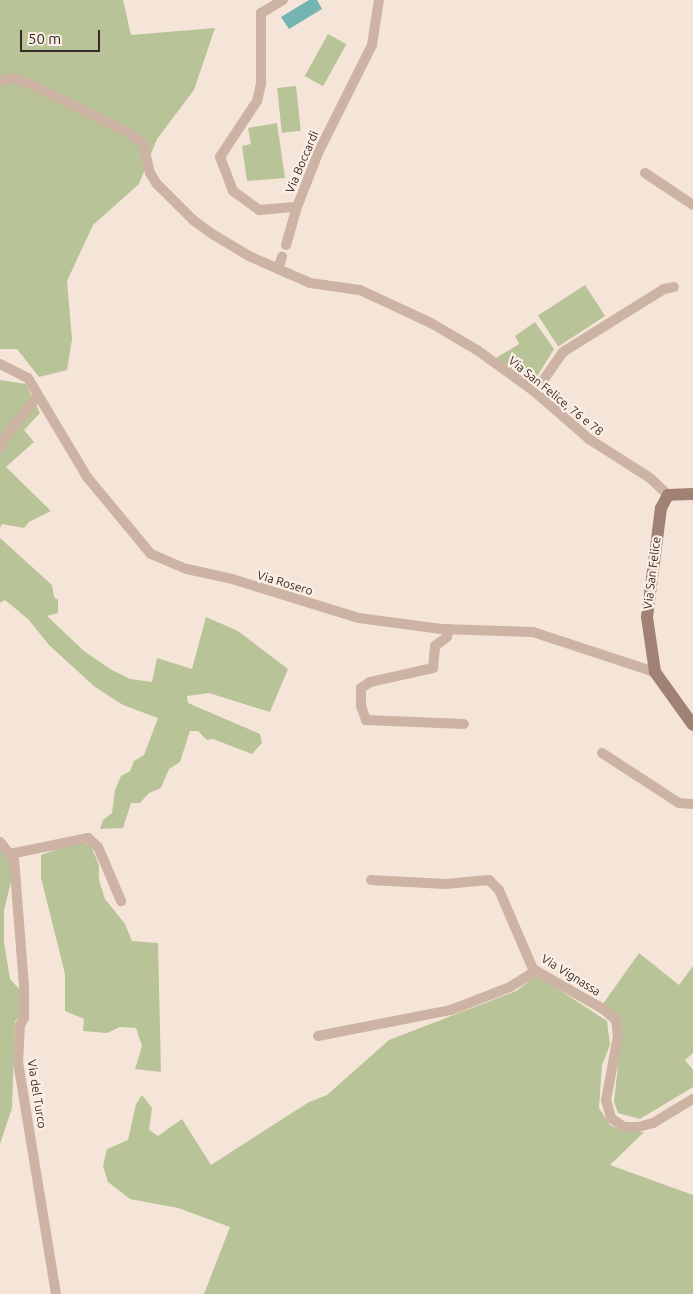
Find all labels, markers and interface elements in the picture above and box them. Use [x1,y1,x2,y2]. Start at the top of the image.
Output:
scale bar [22,20,102,52]
text: 50 m [28,30,61,47]
street label: Via Boccardi [282,129,322,195]
street label: Via San Felice, 76 e 78 [506,353,606,439]
street label: Via San Felice [640,536,664,610]
street label: Via Rosero [255,568,315,598]
street label: Via Vignassa [539,951,603,999]
street label: Via del Turco [24,1058,50,1130]

